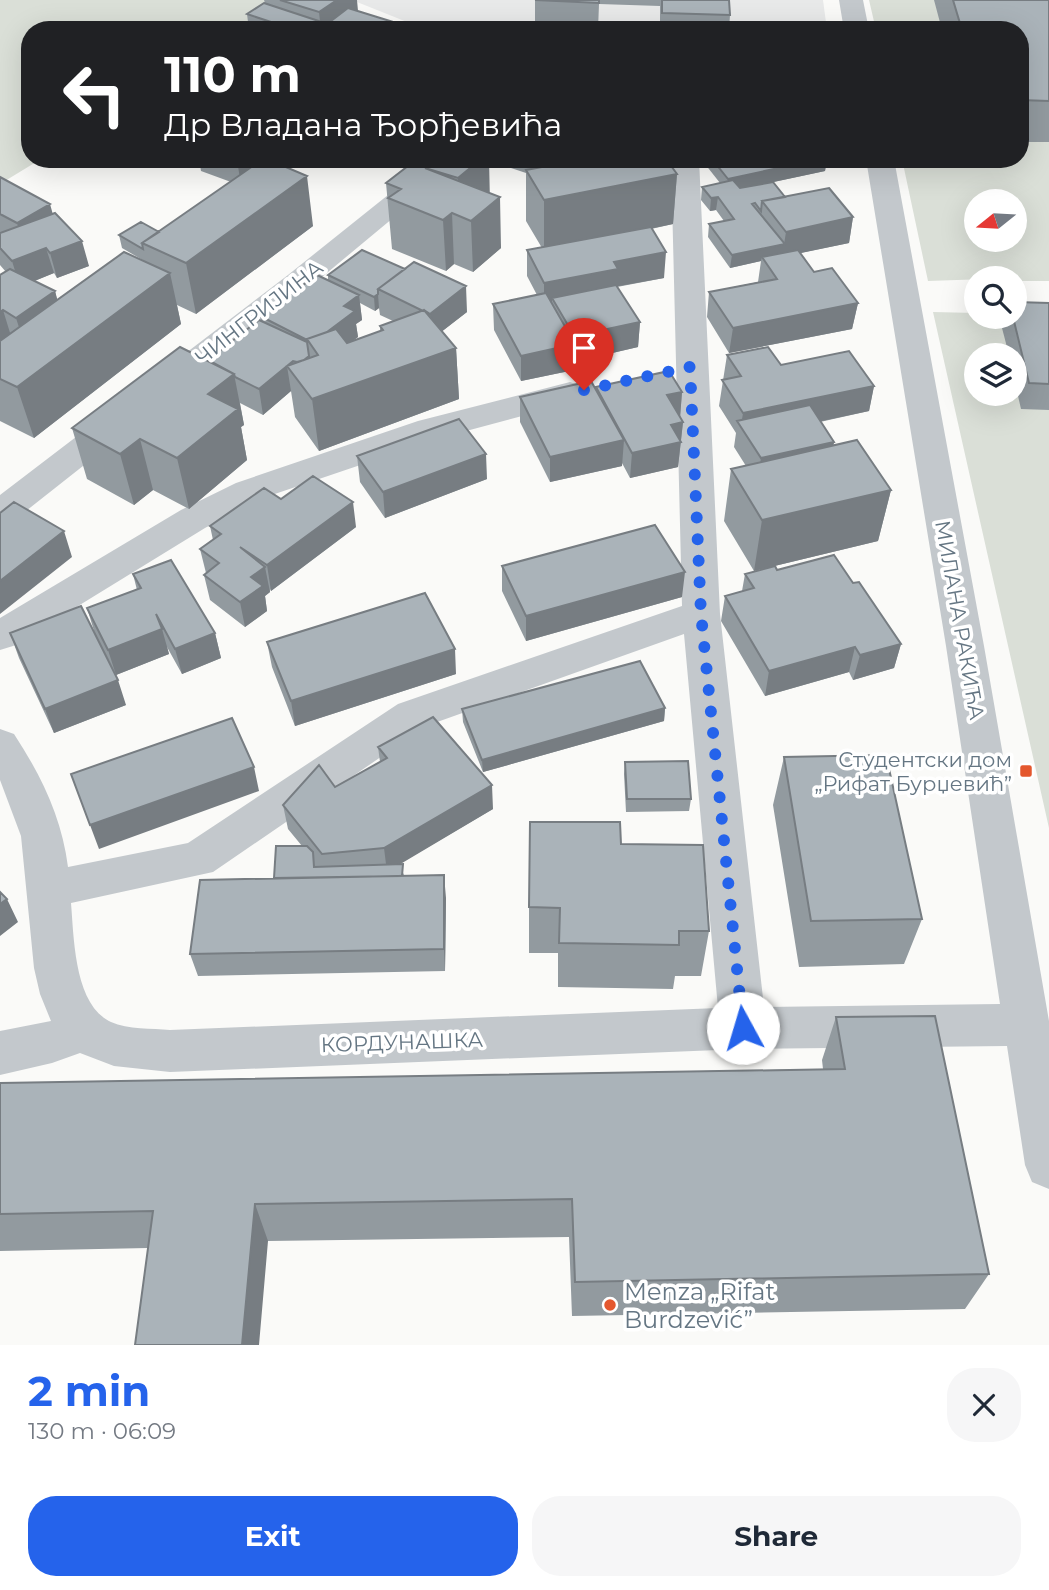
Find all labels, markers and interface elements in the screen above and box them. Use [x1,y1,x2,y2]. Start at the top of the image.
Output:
text: 110 m [164,45,301,104]
icon: left [49,49,140,140]
text: Др Владана Ђорђевића [164,105,562,144]
north arrow [964,189,1027,252]
map controls [964,189,1027,406]
street label: ЧИНГРИЈИНА [190,254,328,370]
button: search [964,266,1027,329]
pin [554,318,614,390]
icon: arrive [565,329,603,367]
button: layers [964,343,1027,406]
street label: МИЛАНА РАКИЋА [930,518,990,722]
place label: Студентски дом „Рифат Бурџевић” [814,747,1012,796]
marker: Студентски дом „Рифат Бурџевић” [1018,763,1034,779]
position arrow [706,991,780,1065]
street label: КОРДУНАШКА [320,1027,484,1057]
place label: Menza „Rifat Burdzević” [624,1277,775,1334]
marker: Menza „Rifat Burdzević” [602,1297,618,1313]
text: 2 min [28,1365,150,1417]
button: close [947,1368,1021,1442]
text: 130 m · 06:09 [28,1417,176,1445]
button: Exit [28,1496,518,1576]
button: Share [532,1496,1021,1576]

